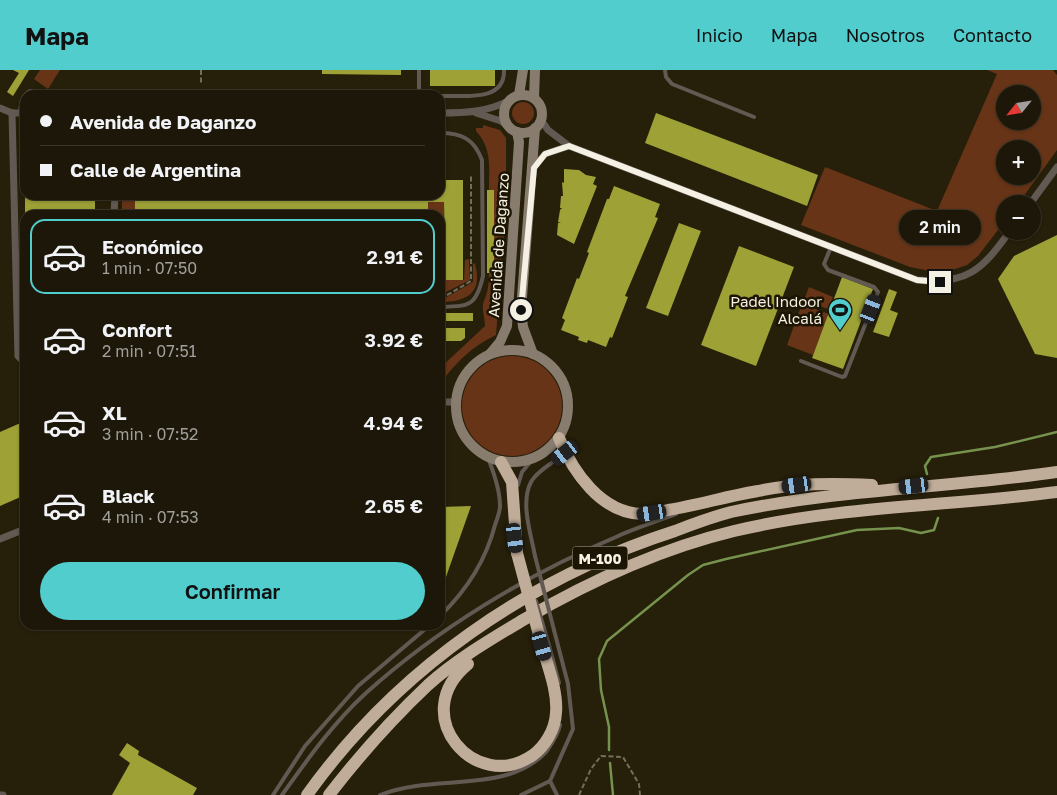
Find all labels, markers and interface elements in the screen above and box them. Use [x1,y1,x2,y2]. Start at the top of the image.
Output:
text: Mapa [25,21,89,50]
text: Inicio [696,24,743,46]
text: Mapa [771,24,818,46]
text: Nosotros [846,24,925,46]
text: Contacto [953,24,1032,46]
north arrow [996,85,1041,130]
map controls [996,85,1041,240]
text: Avenida de Daganzo [70,110,256,133]
button: + [996,140,1041,185]
text: Calle de Argentina [70,158,241,181]
street label: Avenida de Daganzo [484,172,512,318]
button: − [996,195,1041,240]
callout: 2 min [899,210,981,244]
text: 2 min [919,217,961,237]
icon: car [42,234,87,279]
text: Económico [102,235,203,258]
text: 2.91 € [366,245,423,268]
text: 1 min · 07:50 [102,258,197,278]
route end [929,271,951,293]
place label: Padel Indoor Alcalá [730,292,822,327]
car [858,292,883,326]
sports icon: Padel Indoor Alcalá [827,297,853,331]
route start [510,299,532,321]
icon: car [42,317,87,362]
text: Confort [102,318,172,341]
text: 3.92 € [365,328,423,351]
text: 2 min · 07:51 [102,341,197,361]
icon: car [42,400,87,445]
text: XL [102,401,127,424]
text: 4.94 € [364,411,423,434]
text: 3 min · 07:52 [102,424,198,444]
car [548,438,581,468]
car [781,475,812,495]
car [898,477,929,495]
icon: car [42,483,87,528]
text: Black [102,484,155,507]
text: 2.65 € [365,494,423,517]
car [636,503,667,523]
text: 4 min · 07:53 [102,507,199,527]
car [505,522,524,554]
road number: M-100 [572,546,628,569]
button: Confirmar [40,562,425,620]
car [530,630,553,662]

